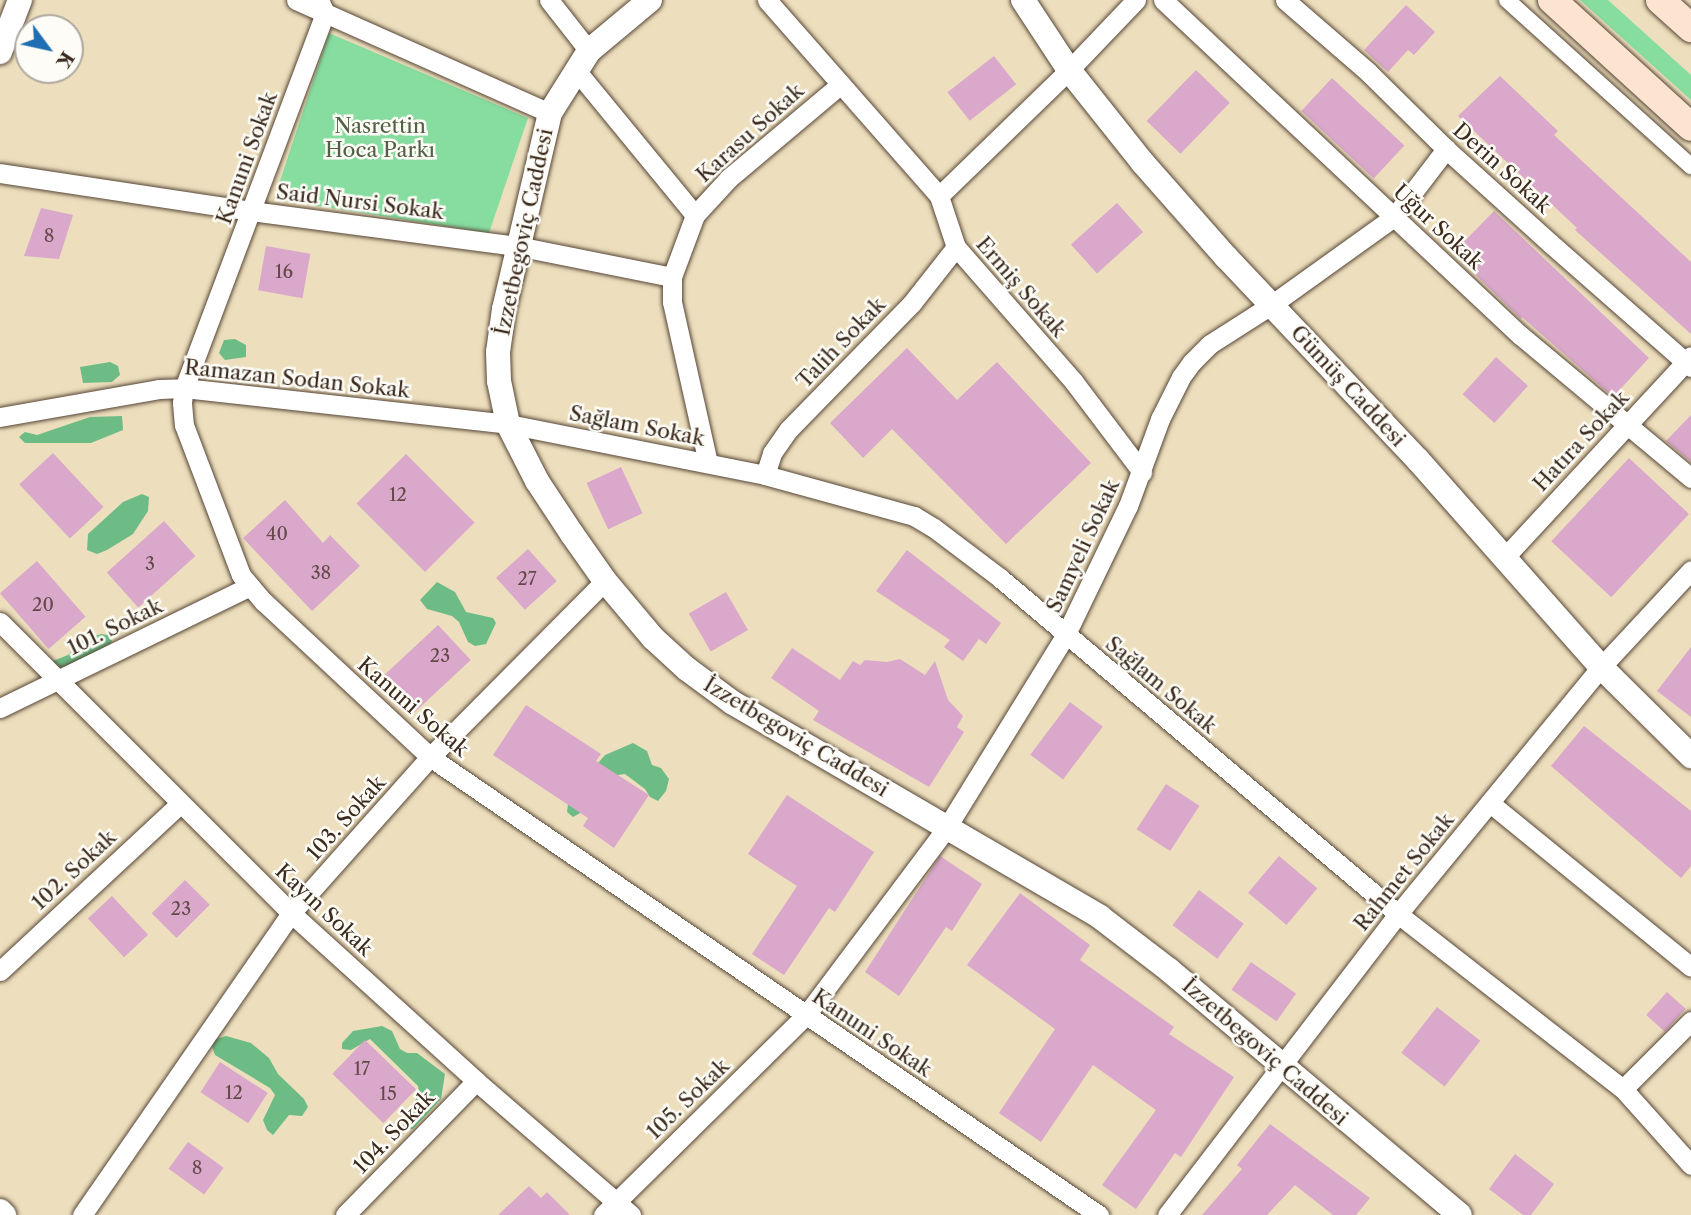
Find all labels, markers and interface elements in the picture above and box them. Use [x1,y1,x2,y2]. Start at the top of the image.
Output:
north arrow [14,14,84,84]
text: K [52,47,79,72]
street label: Karasu Sokak [691,78,809,188]
street label: Kanuni Sokak [211,88,283,228]
park label: Nasrettin Hoca Parkı [325,113,435,163]
street label: Derin Sokak [1448,117,1556,219]
street label: İzzetbegoviç Caddesi [490,126,558,338]
street label: Said Nursi Sokak [275,179,445,225]
street label: Uğur Sokak [1388,179,1488,275]
house number: 8 [44,225,54,247]
street label: Ermiş Sokak [971,232,1071,342]
house number: 16 [275,261,293,283]
street label: Talih Sokak [791,292,891,394]
street label: Gümüş Caddesi [1285,320,1411,452]
street label: Ramazan Sodan Sokak [183,355,411,403]
street label: Hatıra Sokak [1528,385,1634,497]
street label: Sağlam Sokak [567,401,707,451]
street label: Samyeli Sokak [1041,475,1125,617]
house number: 12 [389,484,407,506]
house number: 40 [266,523,288,545]
house number: 3 [145,553,155,575]
house number: 38 [311,562,331,584]
house number: 27 [517,568,537,590]
street label: 101. Sokak [63,593,167,661]
house number: 20 [32,594,54,616]
street label: Sağlam Sokak [1100,631,1222,739]
house number: 23 [430,645,450,667]
street label: Kanuni Sokak [352,652,474,762]
street label: İzzetbegoviç Caddesi [699,672,893,802]
street label: 103. Sokak [301,770,391,866]
street label: Rahmet Sokak [1349,808,1459,936]
street label: 102. Sokak [27,825,121,915]
street label: Kayın Sokak [270,858,378,962]
house number: 23 [171,898,191,920]
street label: İzzetbegoviç Caddesi [1177,973,1353,1131]
street label: Kanuni Sokak [807,984,937,1082]
street label: 105. Sokak [641,1053,735,1145]
house number: 17 [354,1058,370,1080]
house number: 12 [225,1082,243,1104]
house number: 15 [379,1083,397,1105]
street label: 104. Sokak [348,1085,440,1179]
house number: 8 [192,1157,202,1179]

